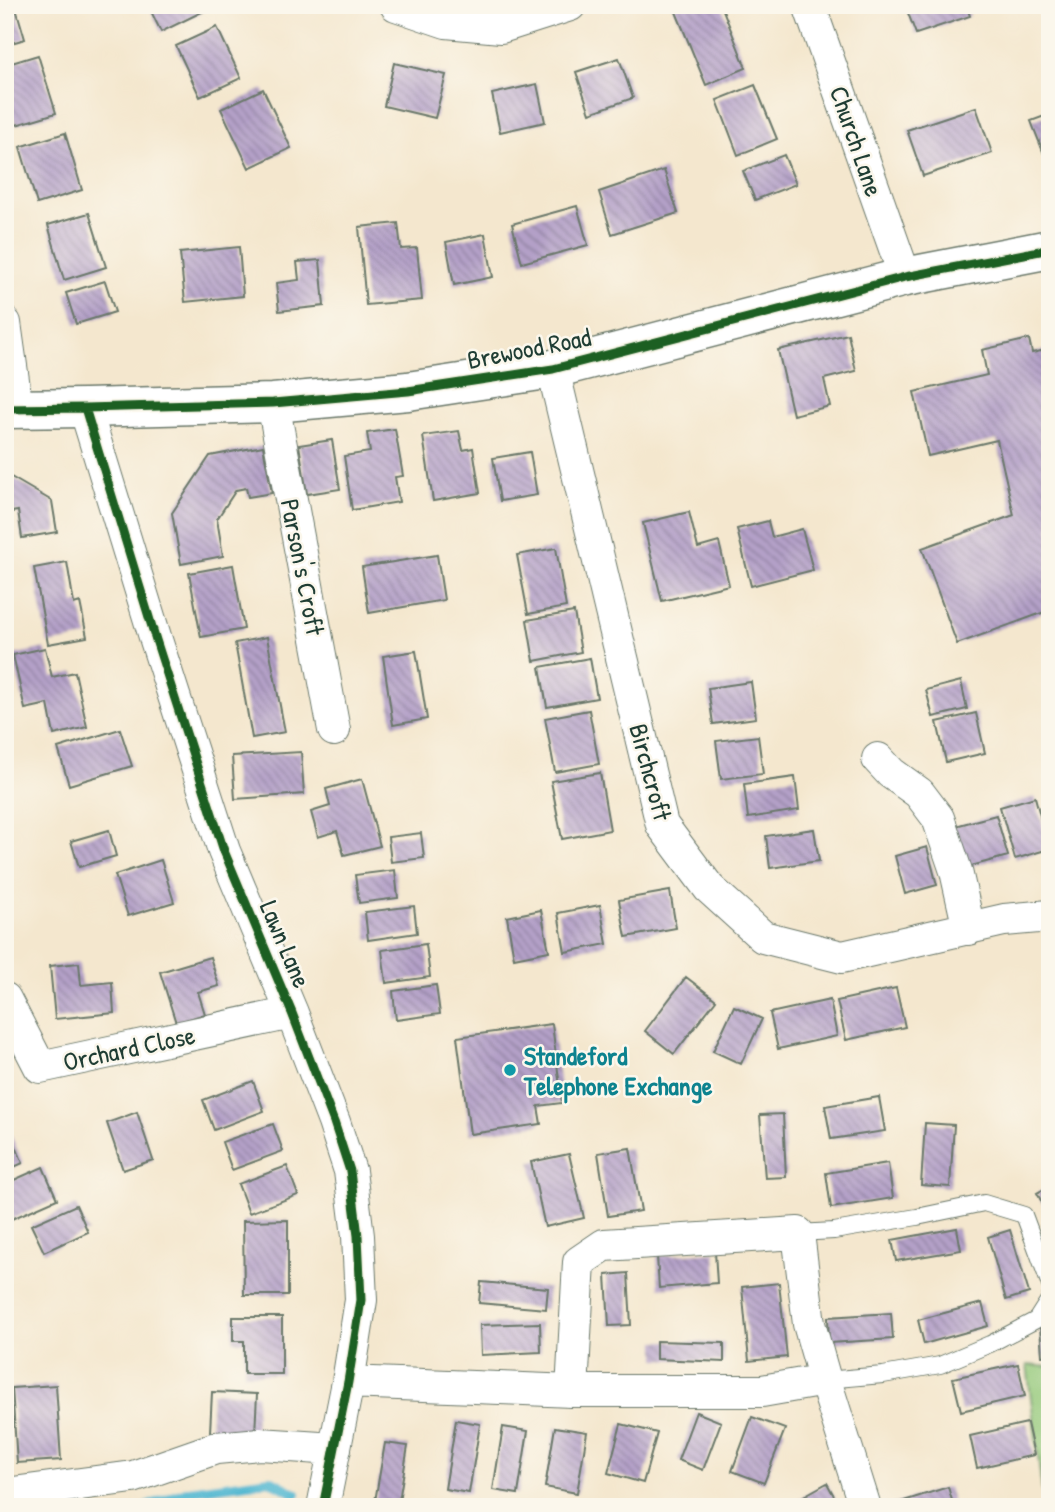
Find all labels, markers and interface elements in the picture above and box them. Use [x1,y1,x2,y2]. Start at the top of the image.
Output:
street label: Church Lane [822,81,892,201]
street label: Brewood Road [464,319,594,377]
street label: Parson's Croft [273,496,334,639]
street label: Birchcroft [621,720,681,825]
street label: Lawn Lane [252,895,320,993]
street label: Orchard Close [60,1017,198,1079]
place label: Standeford Telephone Exchange [523,1038,713,1104]
marker: Standeford Telephone Exchange [502,1062,518,1078]

